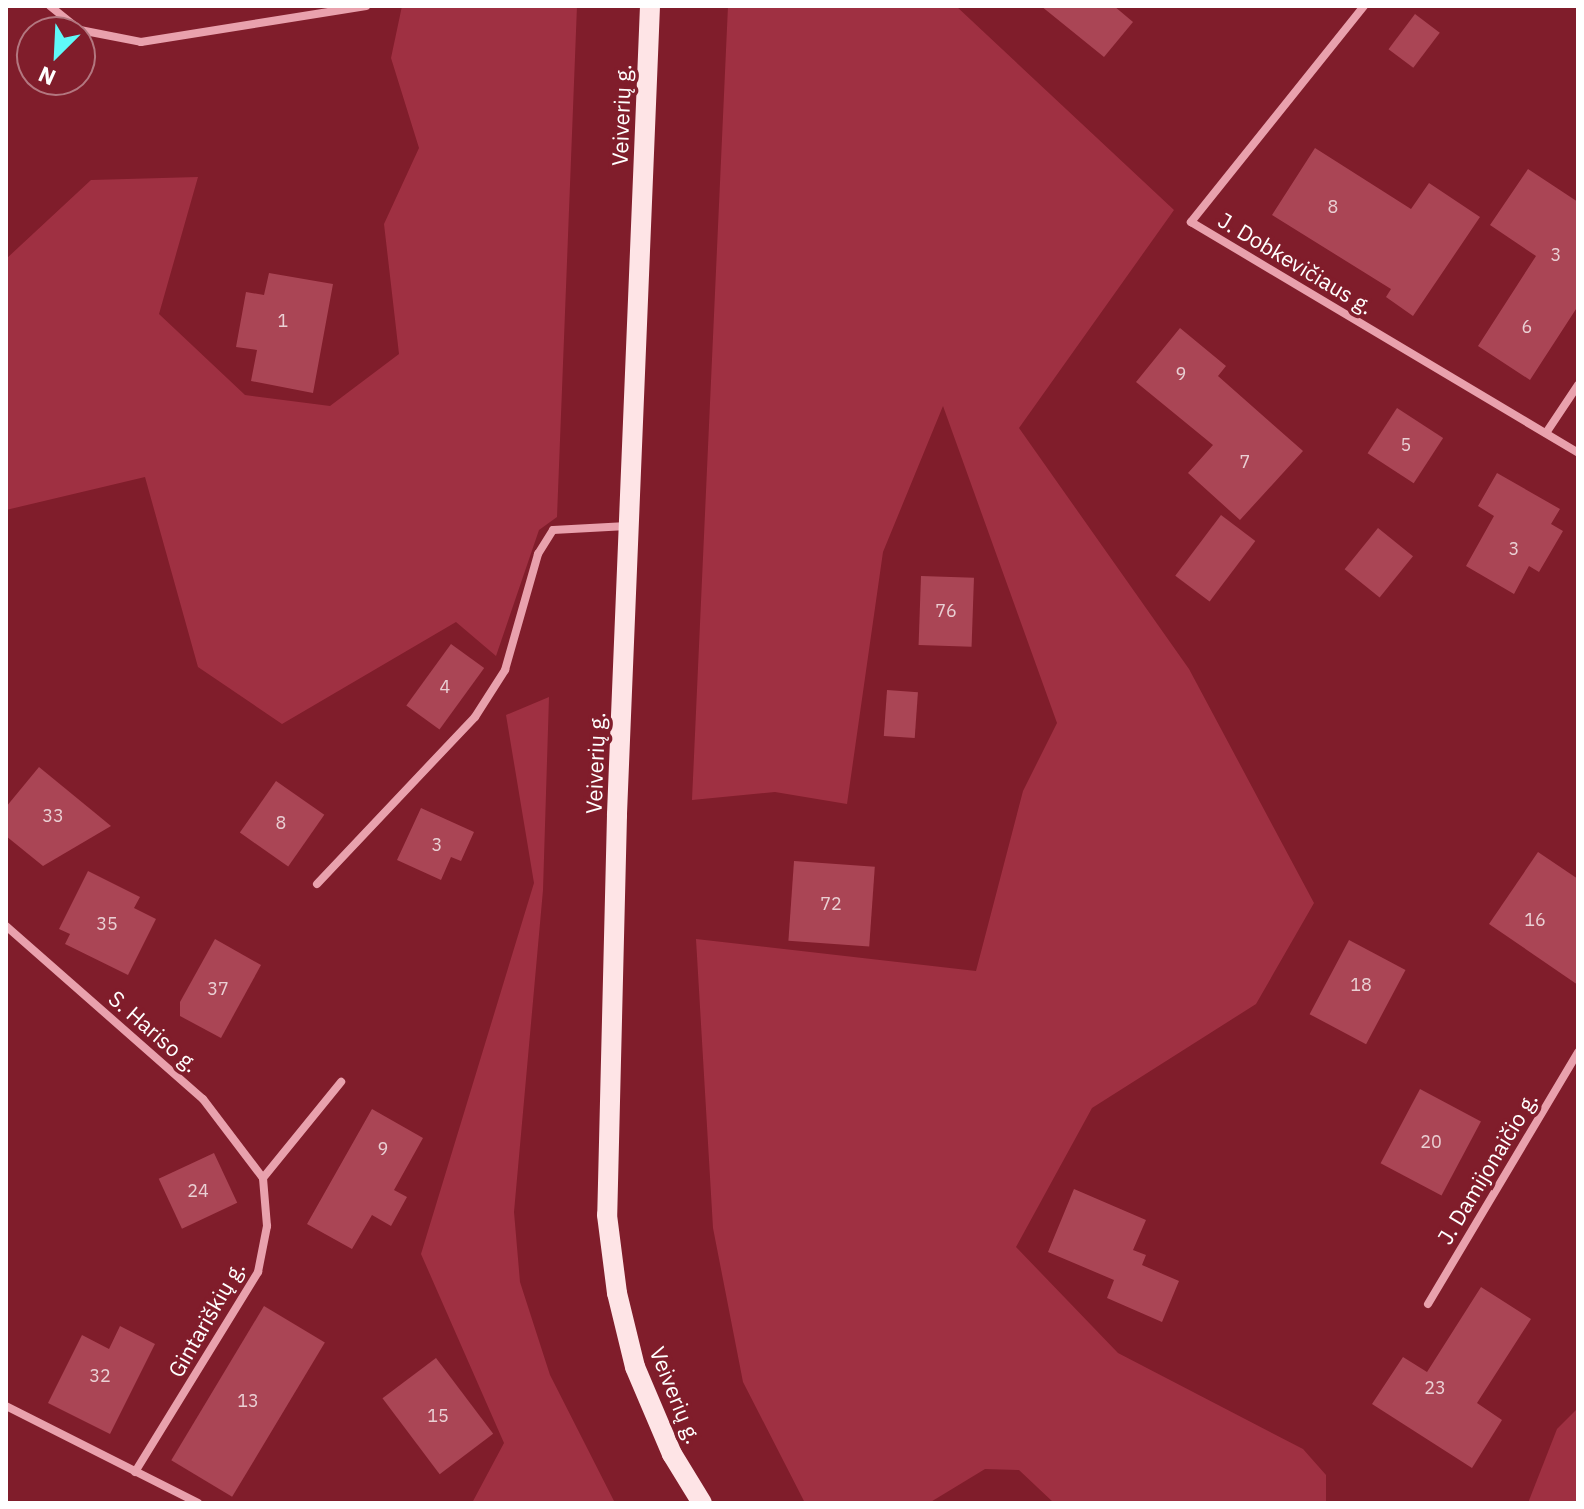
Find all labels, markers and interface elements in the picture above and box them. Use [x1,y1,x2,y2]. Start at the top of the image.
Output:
north arrow [16,16,96,96]
text: N [34,60,60,93]
street label: Veiverių g. [606,63,636,167]
house number: 8 [1328,196,1338,218]
street label: J. Dobkevičiaus g. [1214,206,1378,320]
house number: 3 [1551,244,1561,266]
house number: 1 [278,310,288,332]
house number: 6 [1522,316,1532,338]
house number: 9 [1176,363,1186,385]
house number: 5 [1401,434,1411,456]
house number: 7 [1240,451,1250,473]
house number: 3 [1509,538,1519,560]
house number: 76 [935,600,957,622]
house number: 4 [440,676,450,698]
street label: Veiverių g. [580,711,610,815]
house number: 33 [42,805,64,827]
house number: 8 [276,812,286,834]
house number: 3 [432,834,442,856]
house number: 72 [820,893,842,915]
house number: 16 [1524,909,1546,931]
house number: 35 [96,913,118,935]
house number: 18 [1350,974,1372,996]
house number: 37 [207,978,229,1000]
street label: S. Hariso g. [103,985,205,1077]
street label: J. Damijonaičio g. [1431,1087,1543,1249]
house number: 20 [1420,1131,1442,1153]
house number: 9 [378,1138,388,1160]
house number: 24 [187,1180,209,1202]
street label: Gintariškių g. [162,1256,250,1382]
street label: Veiverių g. [645,1343,707,1447]
house number: 32 [89,1365,111,1387]
house number: 23 [1424,1377,1446,1399]
house number: 13 [237,1390,259,1412]
house number: 15 [427,1405,449,1427]

